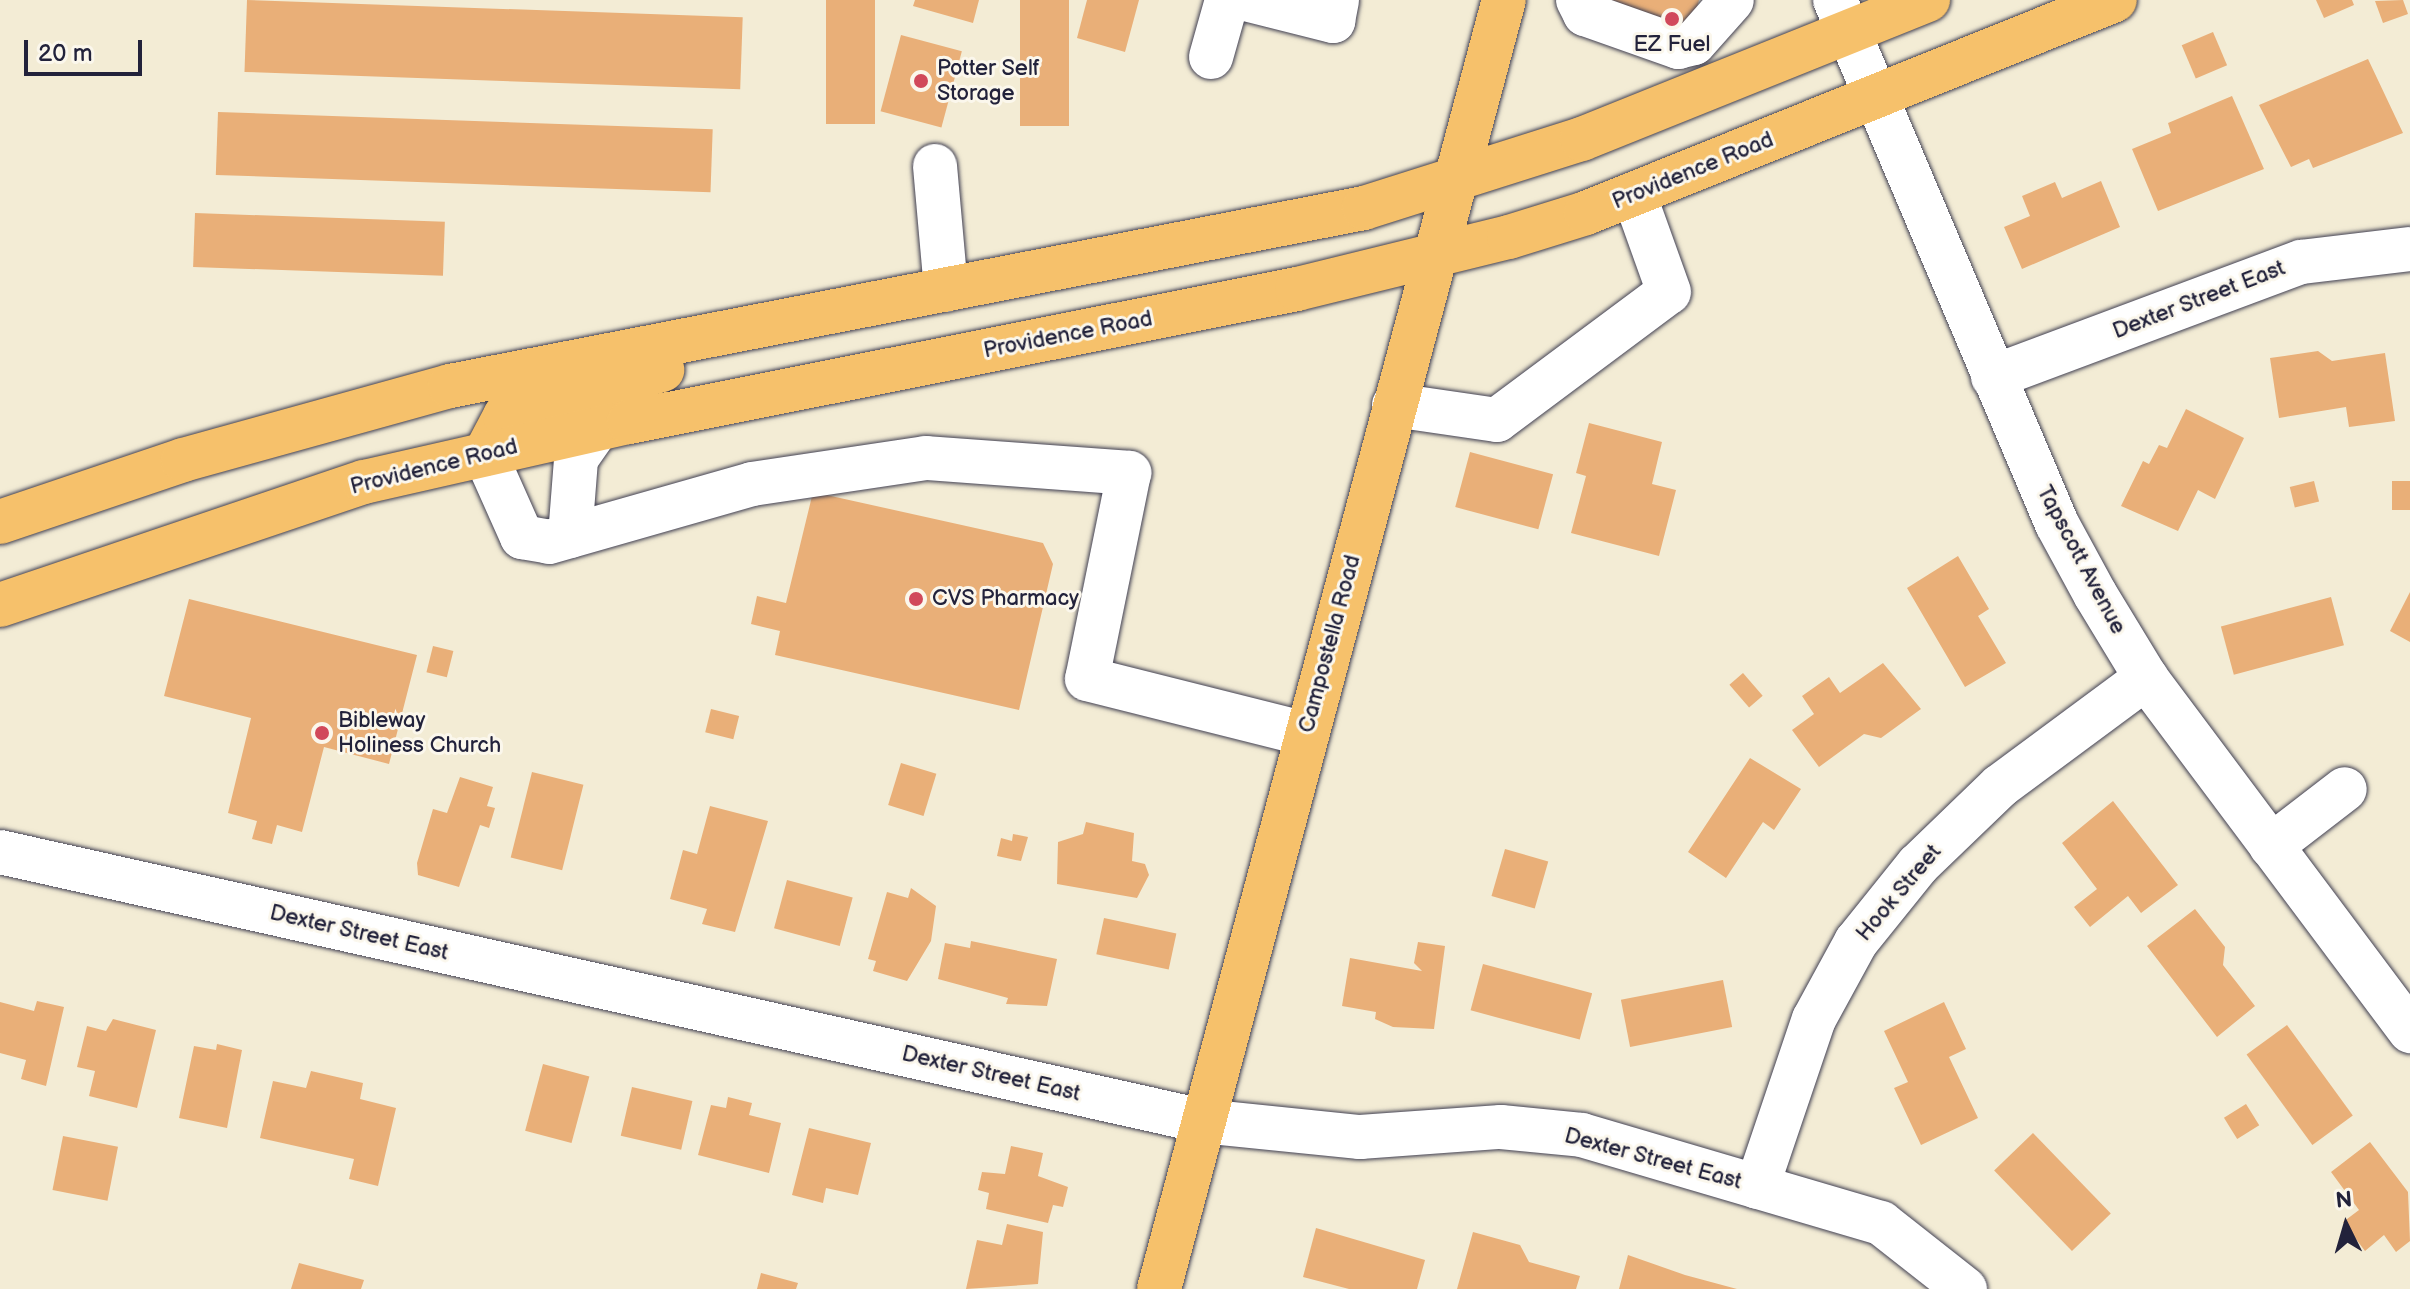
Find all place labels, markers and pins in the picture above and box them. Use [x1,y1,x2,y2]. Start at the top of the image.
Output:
marker: EZ Fuel [1663,10,1681,28]
place label: EZ Fuel [1633,32,1711,58]
place label: Potter Self Storage [937,55,1040,106]
marker: Potter Self Storage [912,72,930,90]
place label: CVS Pharmacy [932,586,1079,612]
marker: CVS Pharmacy [907,590,925,608]
place label: Bibleway Holiness Church [338,707,501,758]
marker: Bibleway Holiness Church [313,724,331,742]

